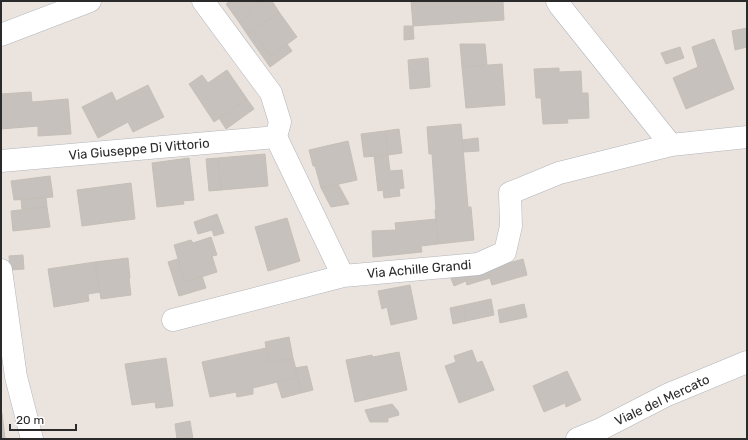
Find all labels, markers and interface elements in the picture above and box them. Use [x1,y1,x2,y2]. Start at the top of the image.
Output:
street label: Via Giuseppe Di Vittorio [68,135,210,163]
street label: Via Achille Grandi [366,257,472,281]
street label: Viale del Mercato [612,371,712,429]
scale bar [10,406,76,432]
text: 20 m [16,413,44,427]

